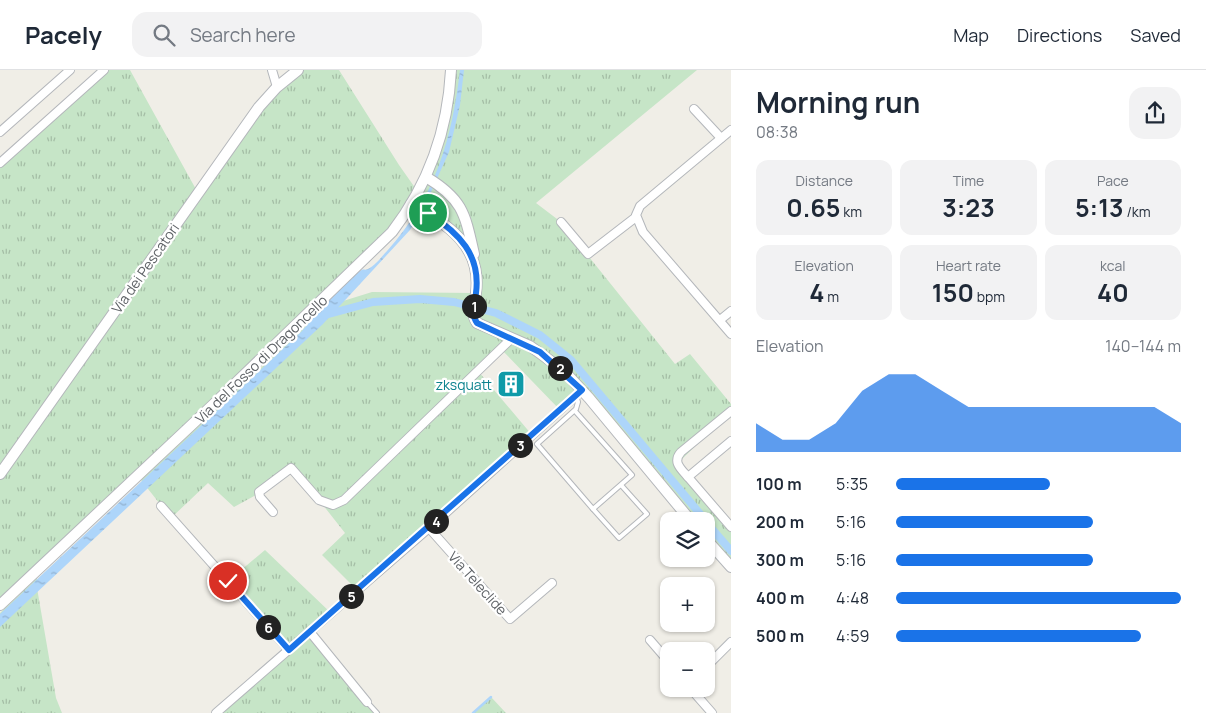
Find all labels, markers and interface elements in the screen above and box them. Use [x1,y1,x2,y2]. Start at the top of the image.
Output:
search box [132,12,482,57]
text: Pacely [25,18,102,51]
icon: search [150,21,178,49]
text: Search here [190,22,296,48]
text: Map [953,23,989,47]
text: Directions [1017,23,1102,47]
text: Saved [1130,23,1181,47]
text: Morning run [756,83,920,121]
button: share [1129,87,1181,139]
text: 08:38 [756,121,798,143]
text: Distance [795,171,853,190]
text: Time [953,171,984,190]
text: Pace [1097,171,1129,190]
text: 0.65 [786,190,840,225]
text: 3:23 [942,190,995,225]
text: 5:13 [1075,190,1124,225]
pin [407,192,449,234]
icon: arrive [414,199,442,227]
text: km [840,202,862,221]
text: /km [1124,202,1151,221]
street label: Via dei Pescatori [107,219,183,317]
text: Elevation [795,256,854,275]
text: Heart rate [936,256,1001,275]
text: kcal [1100,256,1126,275]
text: 4 [809,275,824,310]
text: 150 [932,275,974,310]
text: 40 [1097,275,1129,310]
text: m [824,287,839,306]
text: bpm [974,287,1005,306]
street label: Via del Fosso di Dragoncello [191,291,331,427]
pin: 1 [462,294,486,318]
text: 1 [471,297,478,316]
text: Elevation [756,335,824,357]
text: 140–144 m [1105,335,1181,357]
pin: 2 [548,356,572,380]
text: 2 [556,359,565,378]
building icon: zksquatt [496,369,526,399]
place label: zksquatt [436,375,492,394]
pin: 3 [508,432,532,458]
text: 3 [516,436,525,455]
text: 100 m [756,473,802,495]
text: 5:35 [836,473,868,495]
pin: 4 [424,508,448,534]
text: 200 m [756,511,804,533]
text: 5:16 [836,511,866,533]
text: 4 [432,512,441,531]
map controls [660,512,715,697]
button: layers [660,512,715,567]
street label: Via Teleclide [444,547,512,619]
text: 300 m [756,549,804,571]
text: 5:16 [836,549,866,571]
pin [207,560,249,602]
icon: check [214,567,242,595]
button: + [660,577,715,632]
pin: 5 [338,584,364,608]
text: 5 [347,587,356,606]
text: 400 m [756,587,804,609]
text: 4:48 [836,587,869,609]
pin: 6 [256,614,280,640]
text: 6 [264,618,273,637]
text: 500 m [756,625,804,647]
text: 4:59 [836,625,869,647]
button: − [660,642,715,697]

